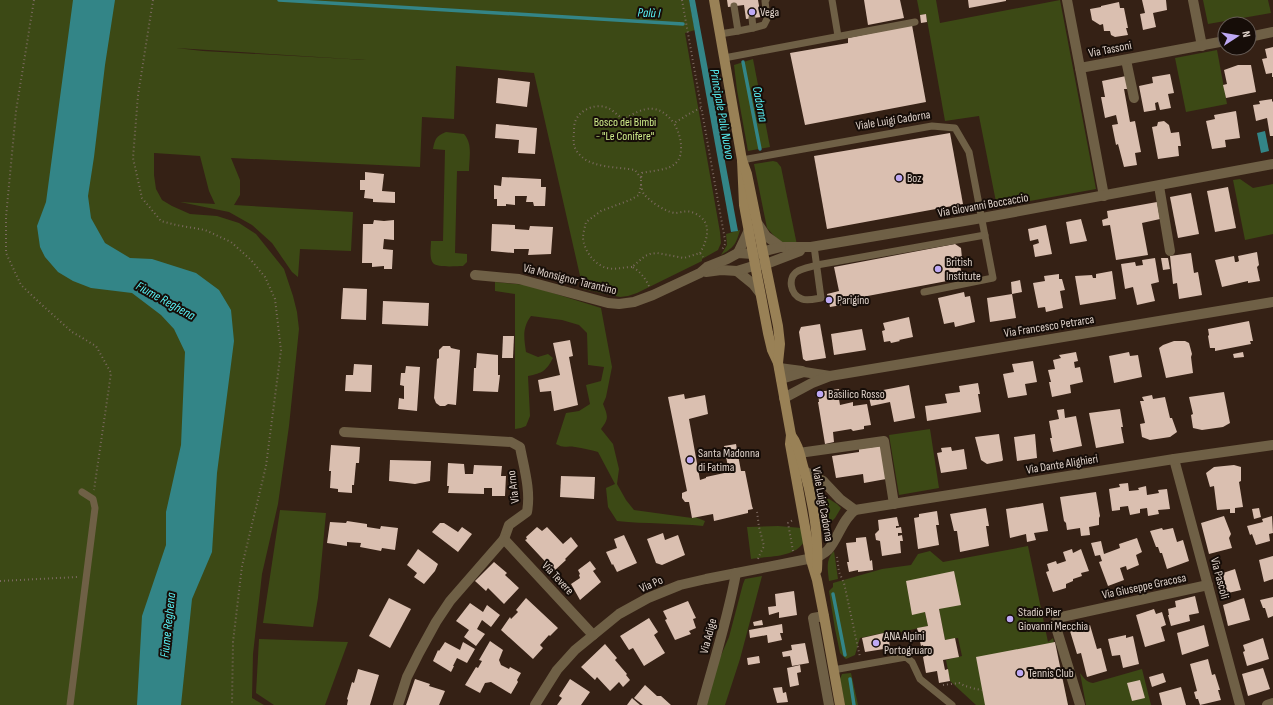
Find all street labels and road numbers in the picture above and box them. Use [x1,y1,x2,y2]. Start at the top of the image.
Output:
street label: Via Tassoni [1087,38,1133,61]
street label: Viale Luigi Cadorna [855,107,932,134]
street label: Via Giovanni Boccaccio [937,190,1030,221]
street label: Via Monsignor Tarantino [521,261,618,298]
street label: Via Francesco Petrarca [1003,312,1096,341]
street label: Via Dante Alighieri [1025,451,1099,478]
street label: Viale Luigi Cadorna [809,466,836,543]
street label: Via Arno [504,470,523,504]
street label: Via Pascoli [1207,556,1232,601]
street label: Via Tevere [538,558,577,598]
street label: Via Giuseppe Gracosa [1101,570,1188,603]
street label: Via Po [637,573,665,596]
street label: Via Adige [697,617,720,655]

